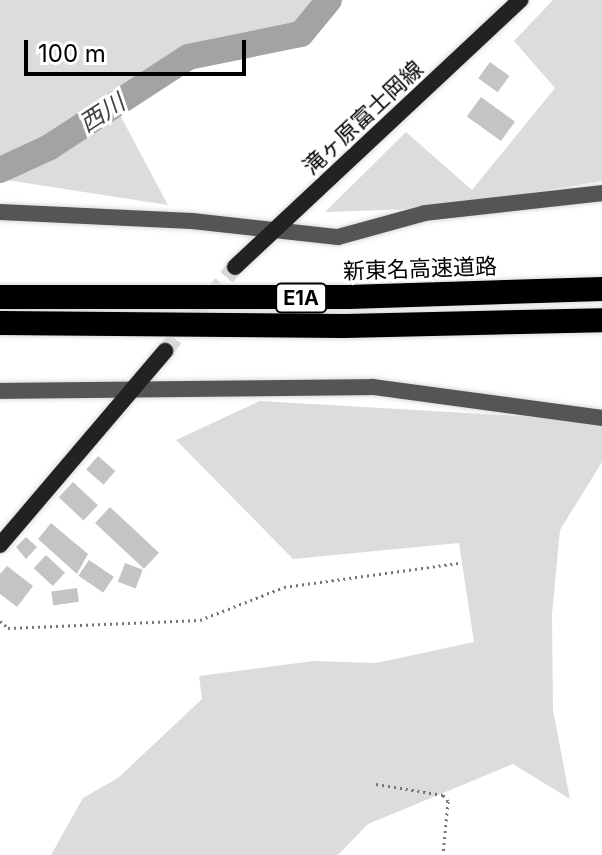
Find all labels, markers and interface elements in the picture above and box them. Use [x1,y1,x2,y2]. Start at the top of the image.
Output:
scale bar [28,24,250,74]
text: 100 m [38,39,106,68]
street label: 滝ヶ原富士岡線 [298,56,428,180]
water label: 西川 [74,88,130,138]
street label: 新東名高速道路 [343,253,497,285]
road number: E1A [275,282,327,314]

